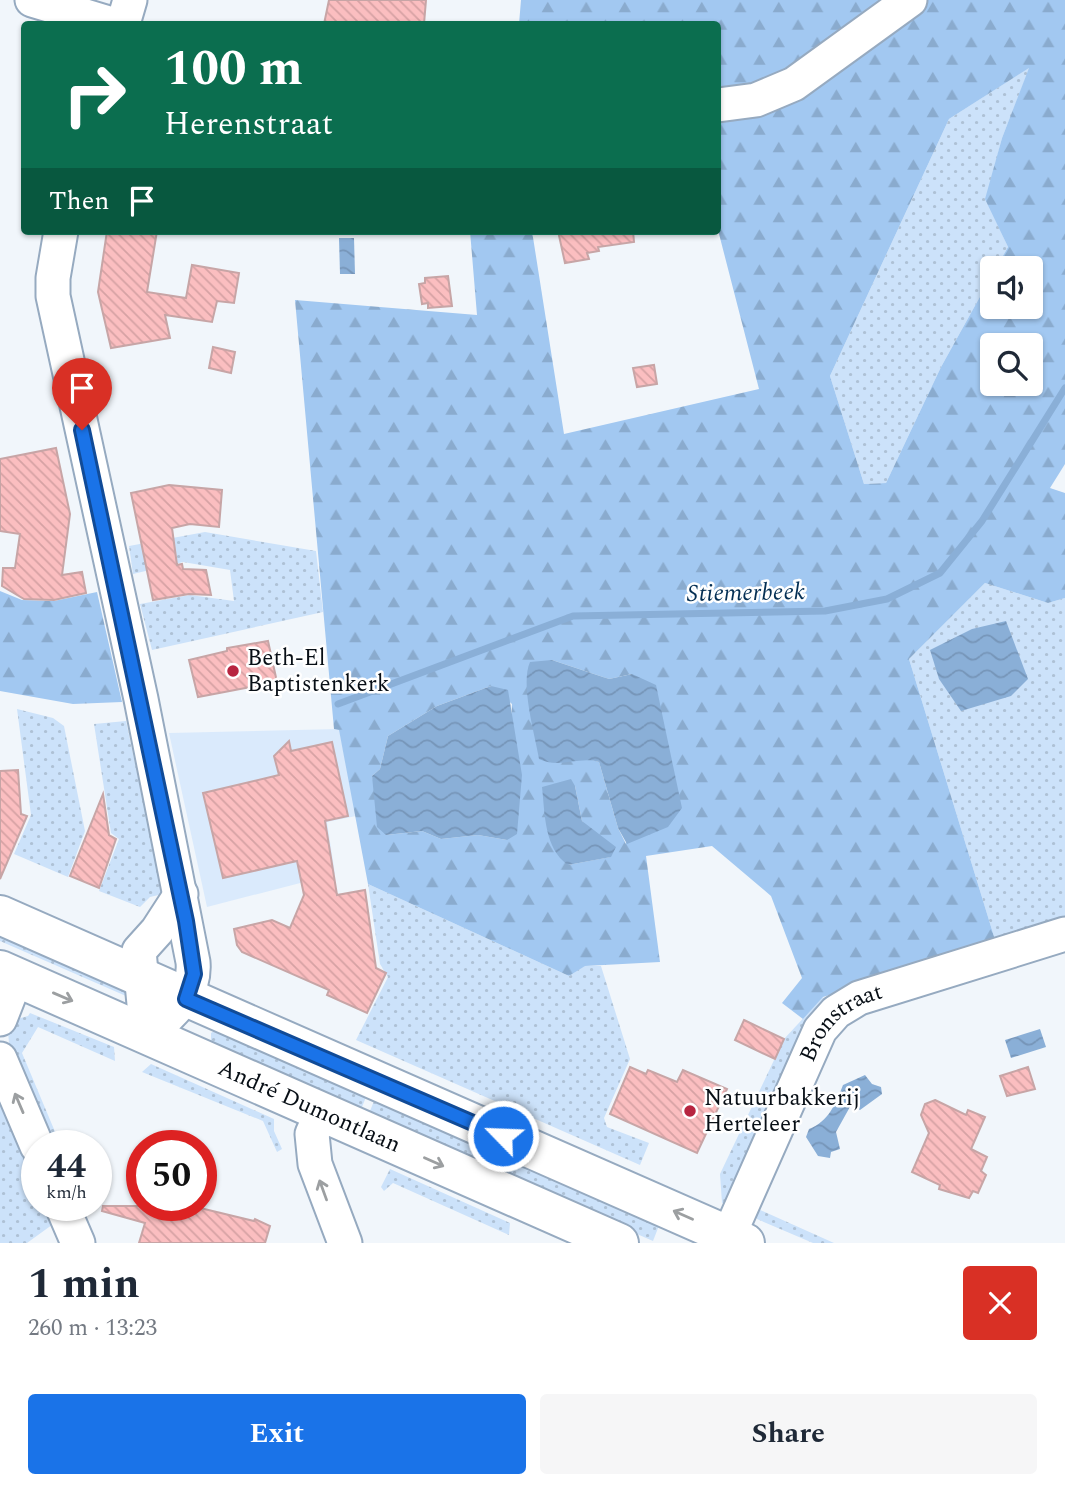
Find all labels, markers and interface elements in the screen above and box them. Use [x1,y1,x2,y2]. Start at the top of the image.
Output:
text: 100 m [164,32,303,107]
icon: right [49,49,140,140]
text: Herenstraat [164,100,333,149]
text: Then [49,181,109,221]
icon: arrive [123,182,161,220]
map controls [980,256,1043,396]
button: sound [980,256,1043,319]
button: search [980,333,1043,396]
pin [52,358,112,430]
icon: arrive [63,369,101,407]
water label: Stiemerbeek [687,574,805,612]
place label: Beth-El Baptistenkerk [247,641,390,702]
marker: Beth-El Baptistenkerk [225,663,241,679]
street label: Bronstraat [790,974,887,1068]
one-way arrow [51,991,73,1004]
street label: André Dumontlaan [212,1051,406,1162]
place label: Natuurbakkerij Herteleer [704,1081,860,1142]
one-way arrow [11,1092,24,1114]
position arrow [466,1099,540,1173]
marker: Natuurbakkerij Herteleer [682,1103,698,1119]
speed limit sign: 50 [126,1130,217,1221]
text: 44 [47,1140,86,1193]
one-way arrow [422,1156,444,1169]
text: km/h [46,1179,87,1206]
one-way arrow [316,1180,329,1202]
one-way arrow [673,1208,694,1221]
text: 1 min [28,1253,140,1316]
button: close [963,1266,1037,1340]
text: 260 m · 13:23 [28,1311,157,1346]
button: Exit [28,1394,526,1474]
button: Share [540,1394,1037,1474]

